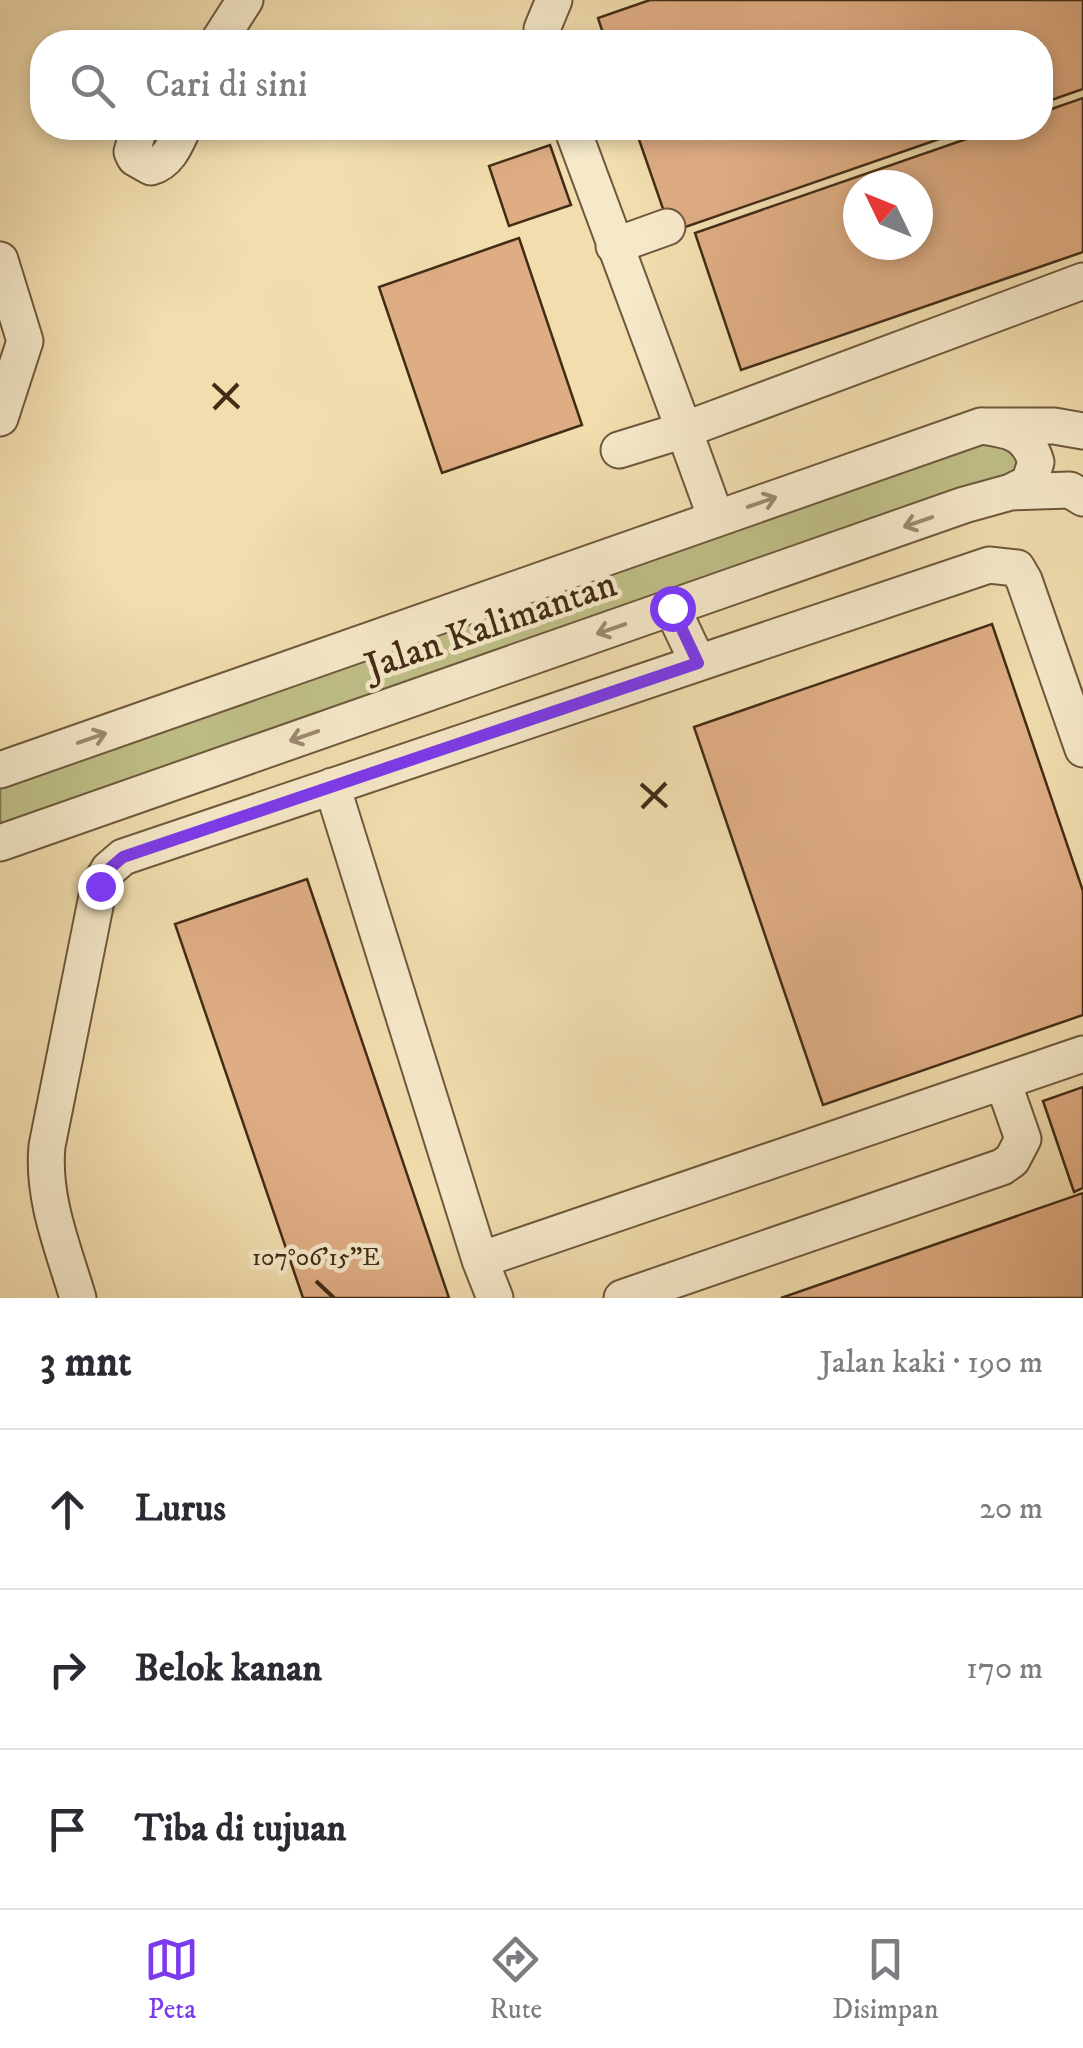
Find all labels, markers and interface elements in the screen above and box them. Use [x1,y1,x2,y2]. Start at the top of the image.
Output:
search box [30,30,1053,140]
icon: search [65,58,120,113]
text: Cari di sini [145,61,308,109]
north arrow [843,170,933,260]
one-way arrow [745,492,776,510]
one-way arrow [902,514,934,532]
street label: Jalan Kalimantan [356,561,623,692]
route start [650,586,696,632]
one-way arrow [596,622,628,640]
one-way arrow [75,727,107,745]
one-way arrow [290,728,321,746]
route end [78,864,124,910]
text: 107°06'15"E [252,1242,380,1273]
text: 3 mnt [40,1337,131,1389]
text: Jalan kaki · 190 m [820,1343,1043,1383]
icon: ahead [40,1482,95,1537]
text: Lurus [135,1485,226,1533]
text: 20 m [979,1489,1043,1529]
icon: right [40,1642,95,1697]
text: Belok kanan [135,1645,322,1693]
text: 170 m [966,1649,1043,1689]
icon: arrive [40,1802,95,1857]
text: Tiba di tujuan [135,1805,346,1853]
tab: Peta [144,1932,199,2027]
tab: Rute [488,1932,543,2027]
tab: Disimpan [832,1932,939,2027]

